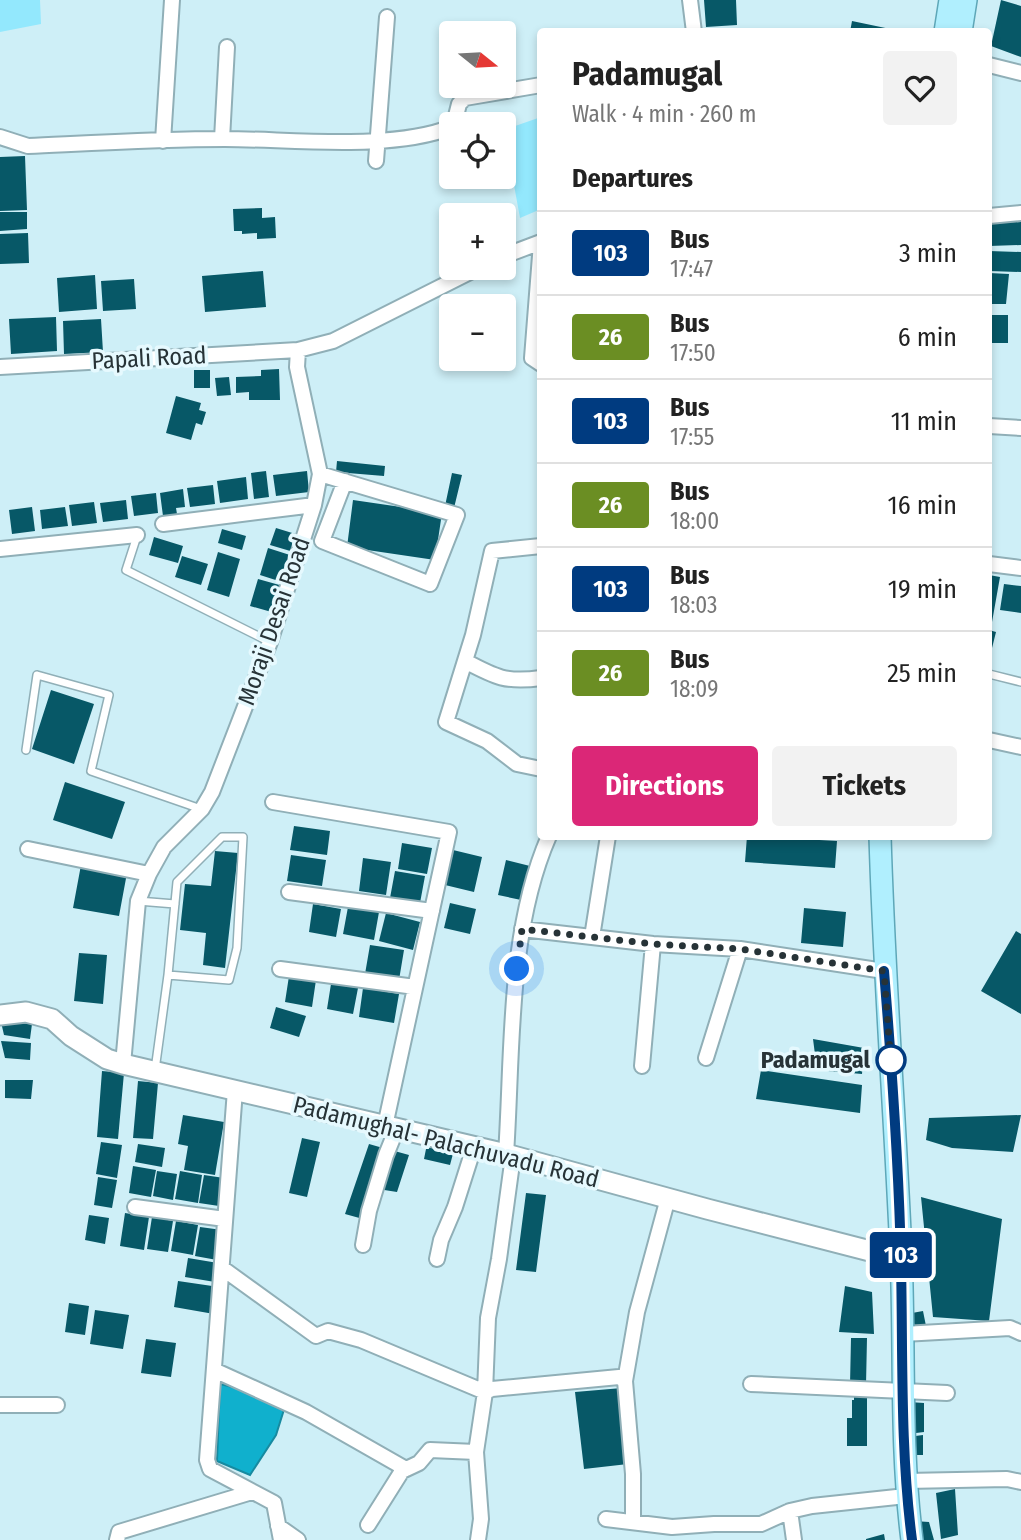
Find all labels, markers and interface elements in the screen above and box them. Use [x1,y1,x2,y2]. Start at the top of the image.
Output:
north arrow [439,21,516,98]
map controls [439,21,516,371]
button: heart [883,51,957,125]
text: Padamugal [572,54,722,94]
text: Walk · 4 min · 260 m [572,100,757,128]
button: locate [439,112,516,189]
text: Departures [572,163,693,194]
button: + [439,203,516,280]
text: Bus [670,224,709,255]
text: 3 min [899,238,957,269]
text: 103 [593,239,628,267]
text: 17:47 [670,255,713,283]
button: − [439,294,516,371]
text: Bus [670,308,709,339]
text: 6 min [898,322,957,353]
text: 26 [599,323,622,351]
text: 17:50 [670,339,716,367]
street label: Papali Road [91,341,207,375]
text: Bus [670,392,709,423]
text: 11 min [891,406,957,437]
text: 103 [593,407,628,435]
text: 17:55 [670,423,714,451]
text: Bus [670,476,709,507]
text: 16 min [888,490,957,521]
text: 26 [599,491,622,519]
text: 18:00 [670,507,719,535]
street label: Moraji Desai Road [232,533,316,709]
text: Bus [670,560,709,591]
text: 19 min [888,574,957,605]
text: 103 [593,575,628,603]
text: 18:03 [670,591,717,619]
text: Bus [670,644,709,675]
text: 25 min [887,658,957,689]
text: 26 [599,659,622,687]
text: 18:09 [670,675,718,703]
button: Directions [572,746,758,826]
button: Tickets [772,746,957,826]
your location [499,951,534,986]
marker: Padamugal [876,1045,906,1075]
place label: Padamugal [761,1046,870,1074]
street label: Padamughal- Palachuvadu Road [290,1090,602,1194]
line badge: 103 [861,1232,941,1278]
text: 103 [884,1241,918,1269]

